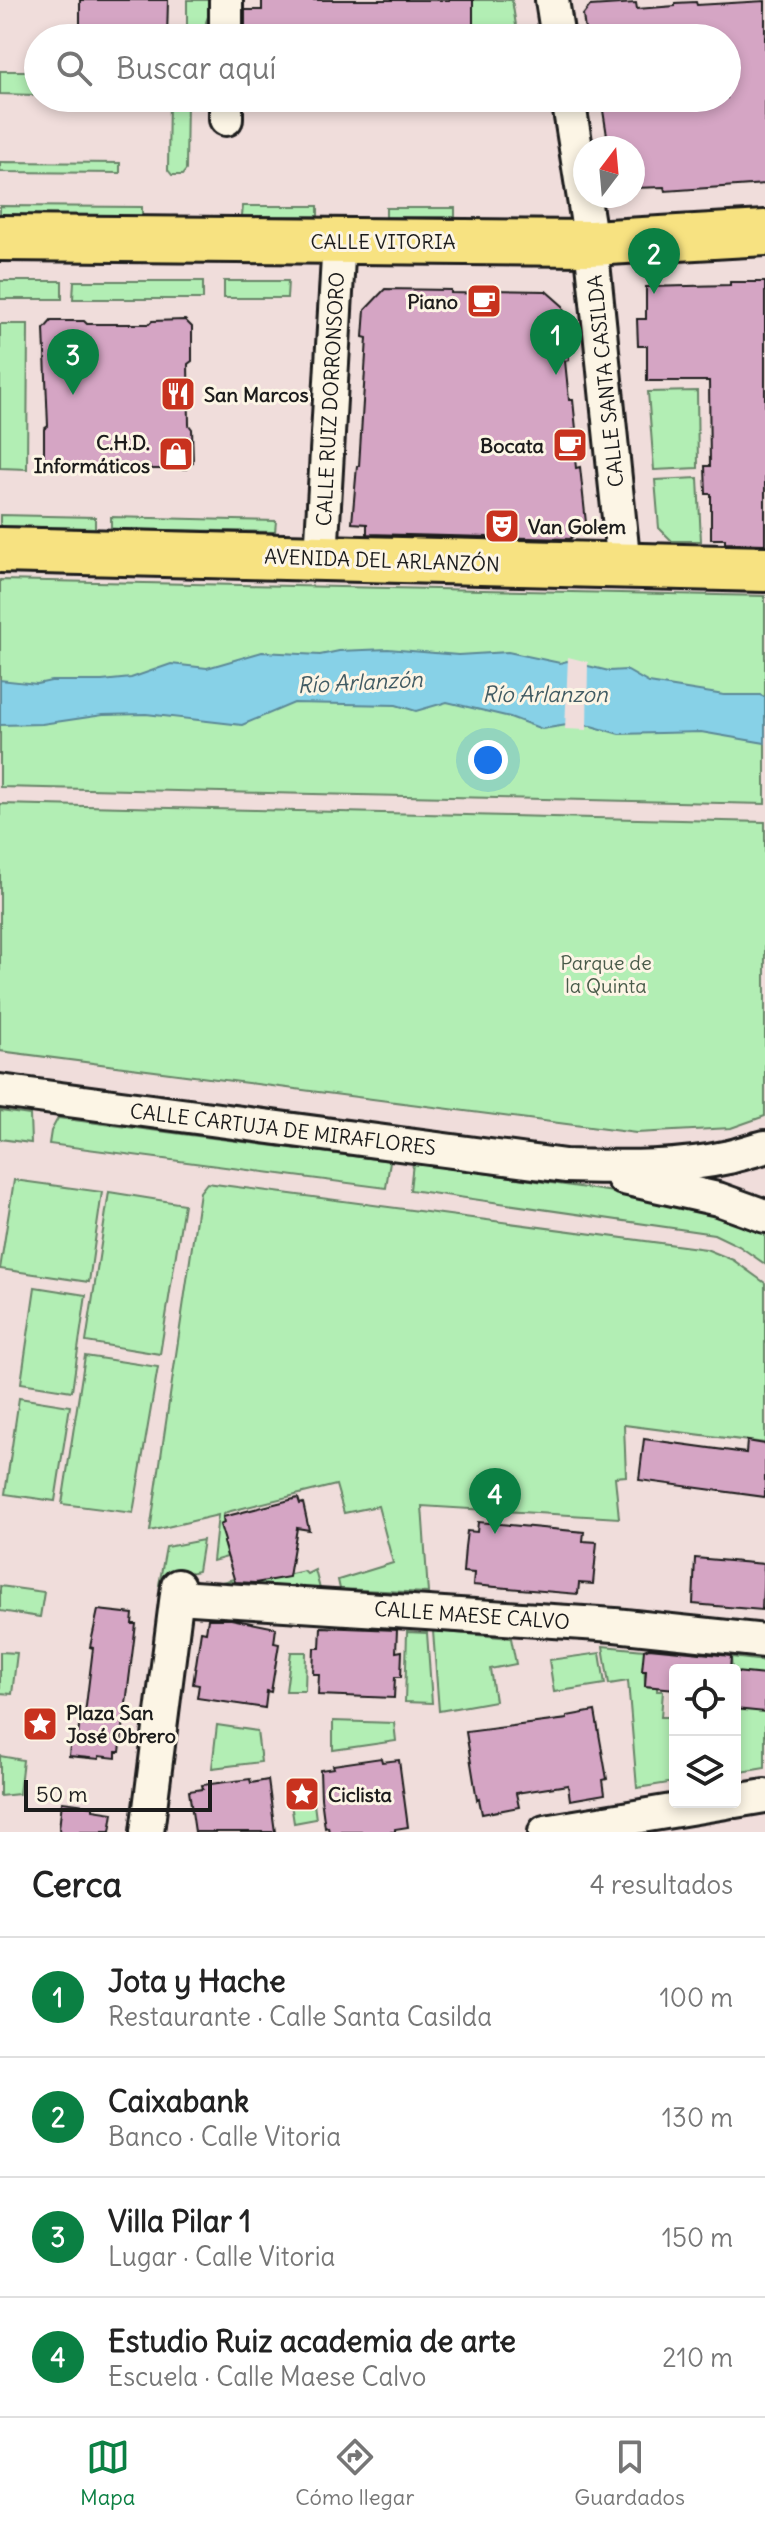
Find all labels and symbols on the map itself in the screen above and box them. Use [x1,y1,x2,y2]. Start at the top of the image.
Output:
north arrow [573,136,645,208]
pin: 2 [628,228,680,294]
street label: CALLE VITORIA [310,229,456,254]
street label: CALLE RUIZ DORRONSORO [311,271,349,527]
street label: CALLE SANTA CASILDA [581,274,629,488]
cafe icon: Piano [465,282,503,320]
place label: Piano [407,289,458,314]
pin: 1 [530,309,582,375]
pin: 3 [47,329,99,395]
restaurant icon: San Marcos [159,375,197,413]
place label: San Marcos [204,382,309,407]
cafe icon: Bocata [551,426,589,464]
place label: C.H.D. Informáticos [34,430,150,478]
place label: Bocata [480,433,545,458]
shop icon: C.H.D. Informáticos [157,435,195,473]
theatre icon: Van Golem [483,507,521,545]
place label: Van Golem [528,514,626,539]
street label: AVENIDA DEL ARLANZÓN [264,543,500,577]
water label: Río Arlanzón [297,665,425,699]
water label: Río Arlanzon [482,680,609,708]
your location [468,740,508,780]
park label: Parque de la Quinta [560,950,652,998]
street label: CALLE CARTUJA DE MIRAFLORES [129,1098,437,1160]
pin: 4 [469,1468,521,1534]
street label: CALLE MAESE CALVO [373,1596,571,1634]
place label: Plaza San José Obrero [66,1700,176,1748]
place icon: Plaza San José Obrero [21,1705,59,1743]
place icon: Ciclista [283,1775,321,1813]
scale bar [24,1776,212,1812]
place label: Ciclista [328,1782,393,1807]

